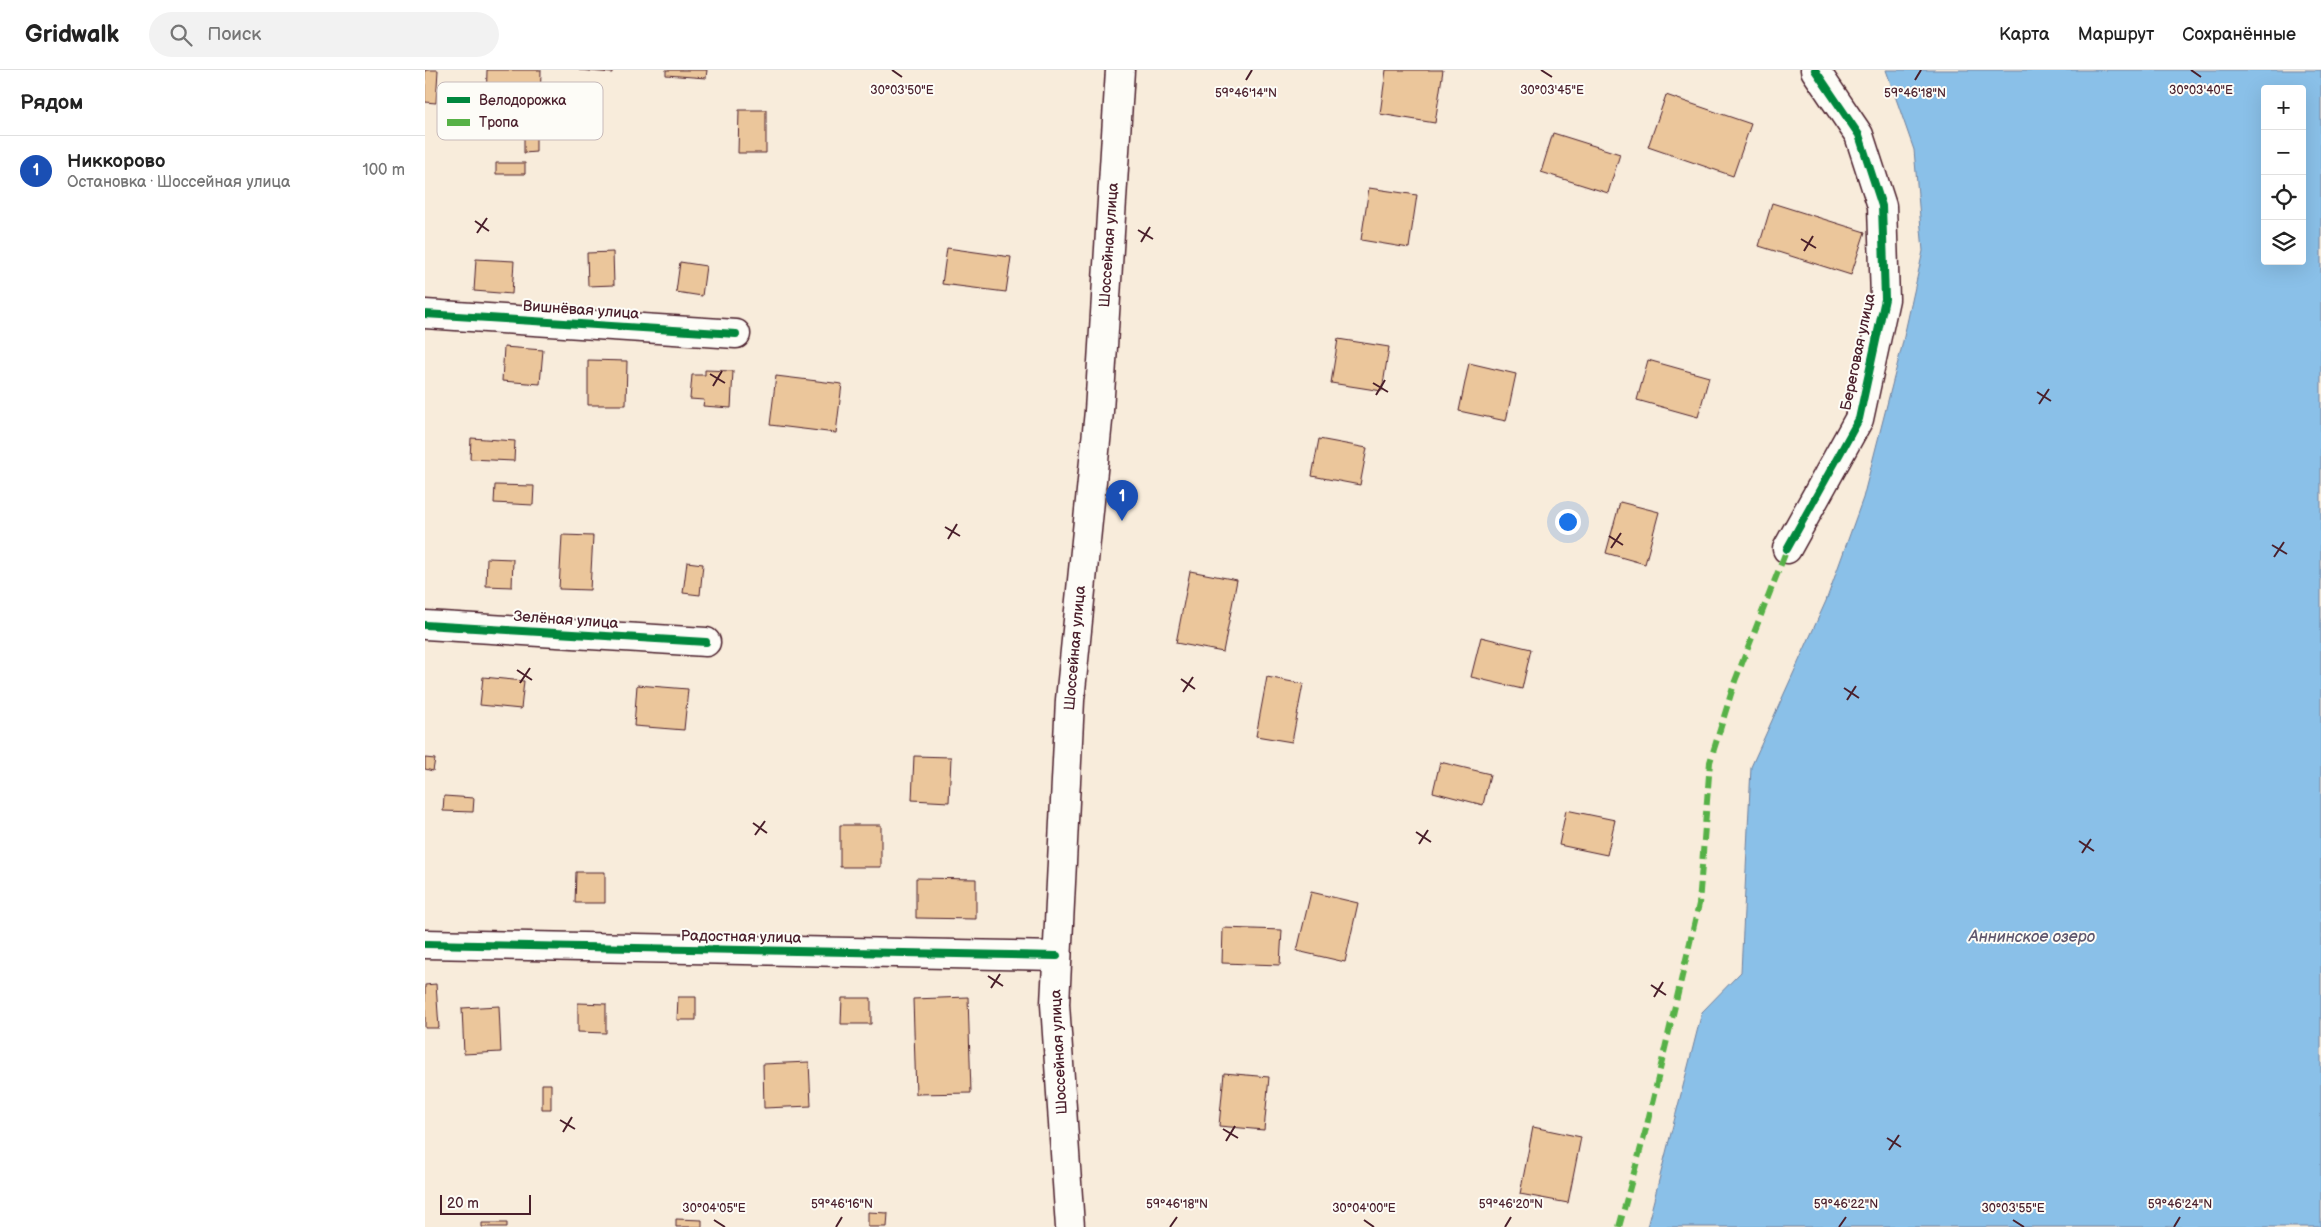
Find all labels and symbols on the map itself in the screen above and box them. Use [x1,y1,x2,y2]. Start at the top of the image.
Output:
legend [437,82,603,140]
text: 30°03'50"E [870,83,934,98]
text: 30°03'45"E [1520,83,1584,98]
text: 30°03'40"E [2169,83,2233,98]
text: 59°46'14"N [1215,86,1277,101]
text: 59°46'18"N [1884,86,1946,101]
text: Велодорожка [479,92,567,109]
text: Тропа [479,114,519,131]
street label: Шоссейная улица [1095,182,1123,308]
street label: Береговая улица [1836,291,1880,412]
street label: Вишнёвая улица [522,296,640,324]
pin: 1 [1106,480,1138,521]
your location [1555,509,1581,535]
street label: Шоссейная улица [1060,585,1090,711]
street label: Зелёная улица [513,607,619,633]
street label: Радостная улица [680,926,802,948]
water label: Аннинское озеро [1968,928,2096,947]
street label: Шоссейная улица [1046,989,1072,1115]
scale bar [440,1192,531,1215]
text: 59°46'16"N [811,1197,873,1212]
text: 59°46'18"N [1146,1197,1208,1212]
text: 59°46'20"N [1479,1197,1543,1212]
text: 59°46'22"N [1814,1197,1878,1212]
text: 59°46'24"N [2148,1197,2212,1212]
text: 30°04'05"E [682,1201,746,1216]
text: 30°04'00"E [1332,1201,1396,1216]
text: 30°03'55"E [1981,1201,2045,1216]

